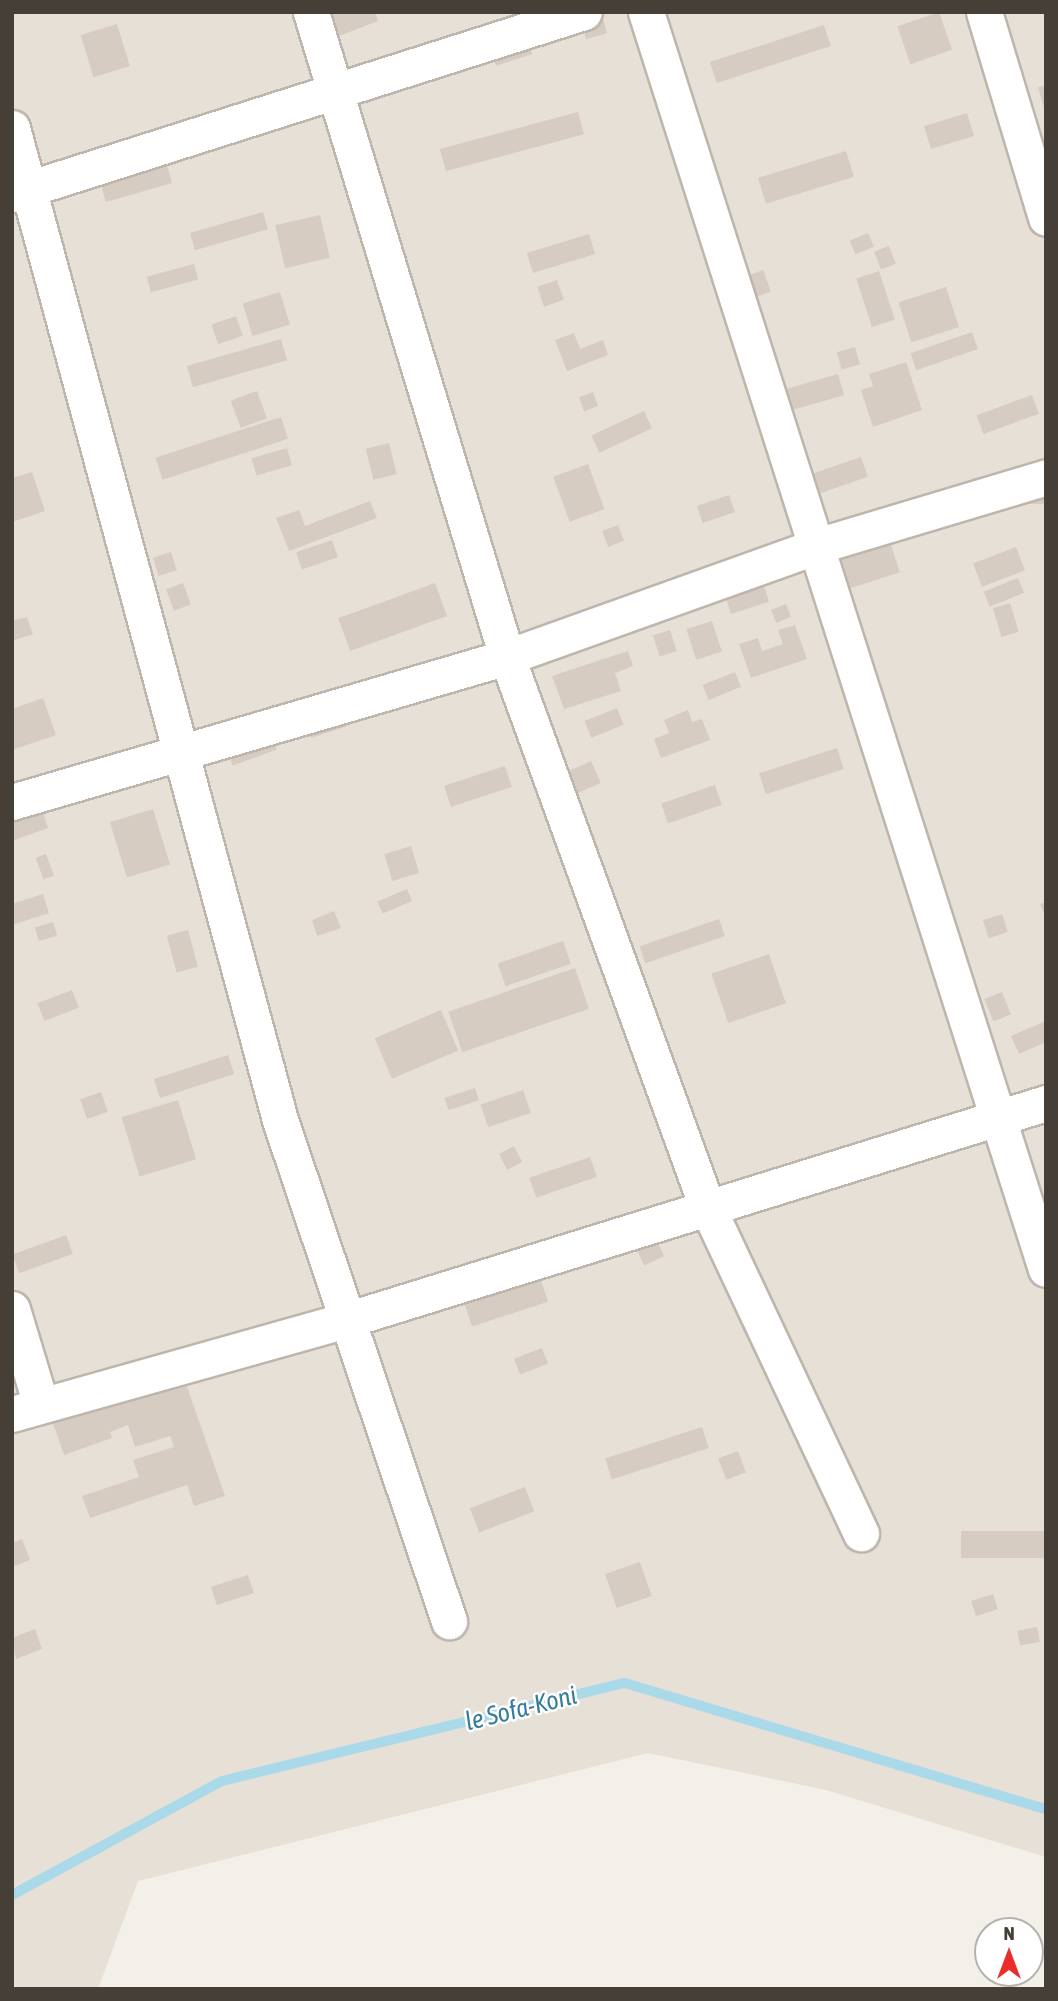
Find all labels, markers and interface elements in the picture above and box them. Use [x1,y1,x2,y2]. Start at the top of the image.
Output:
water label: le Sofa-Koni [462,1680,580,1738]
north arrow [974,1917,1044,1987]
text: N [1003,1922,1015,1944]

